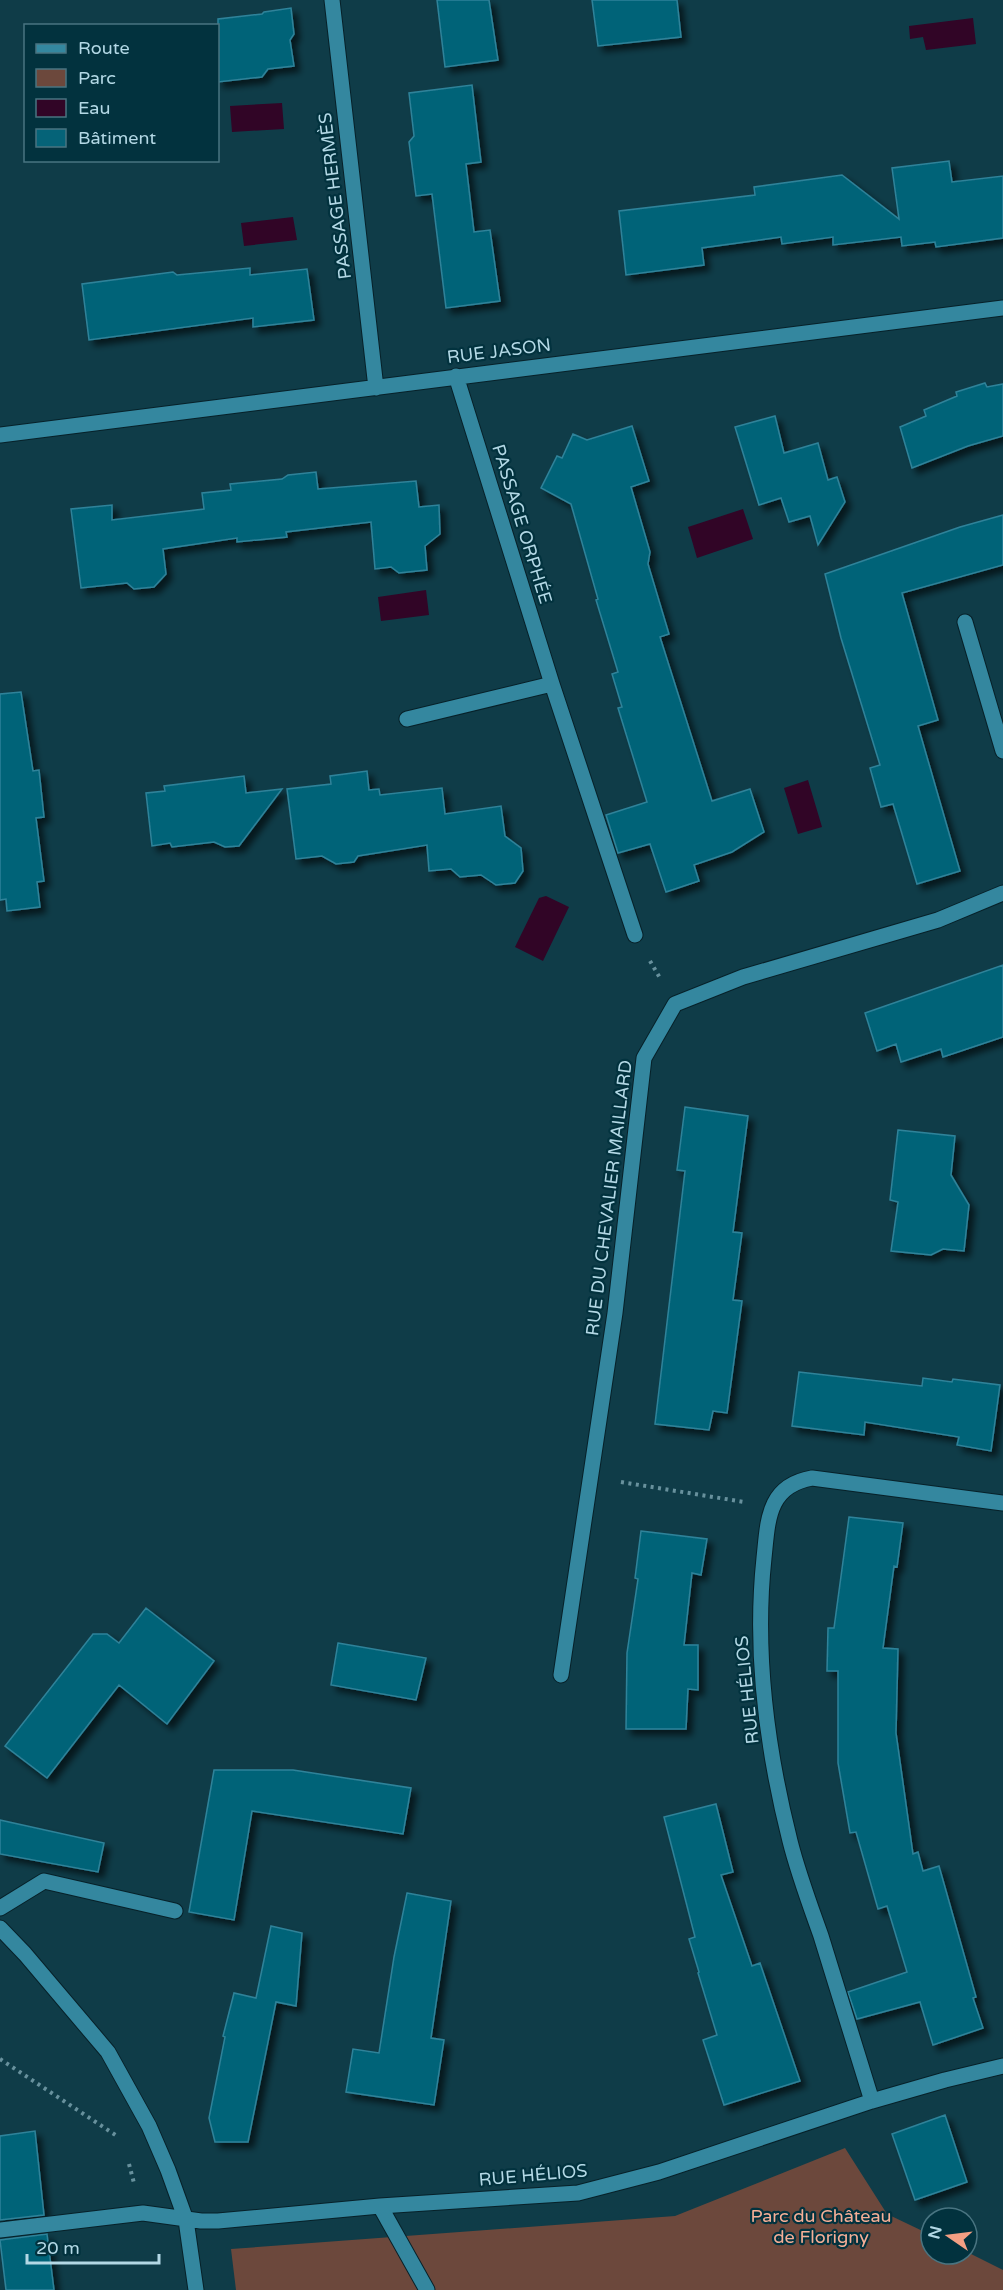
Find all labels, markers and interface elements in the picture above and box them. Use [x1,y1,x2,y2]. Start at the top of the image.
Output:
legend [24,24,219,162]
text: Route [78,37,130,59]
text: Parc [78,67,116,89]
text: Eau [78,97,110,119]
street label: PASSAGE HERMÈS [314,111,356,281]
text: Bâtiment [78,127,156,149]
street label: RUE JASON [446,334,552,368]
street label: PASSAGE ORPHÉE [487,441,557,607]
street label: RUE DU CHEVALIER MAILLARD [581,1059,637,1337]
street label: RUE HÉLIOS [730,1635,764,1745]
street label: RUE HÉLIOS [478,2159,588,2191]
park label: Parc du Château de Florigny [751,2205,891,2248]
north arrow [919,2206,979,2266]
text: N [924,2224,947,2241]
scale bar [27,2227,159,2265]
text: 20 m [36,2237,80,2259]

